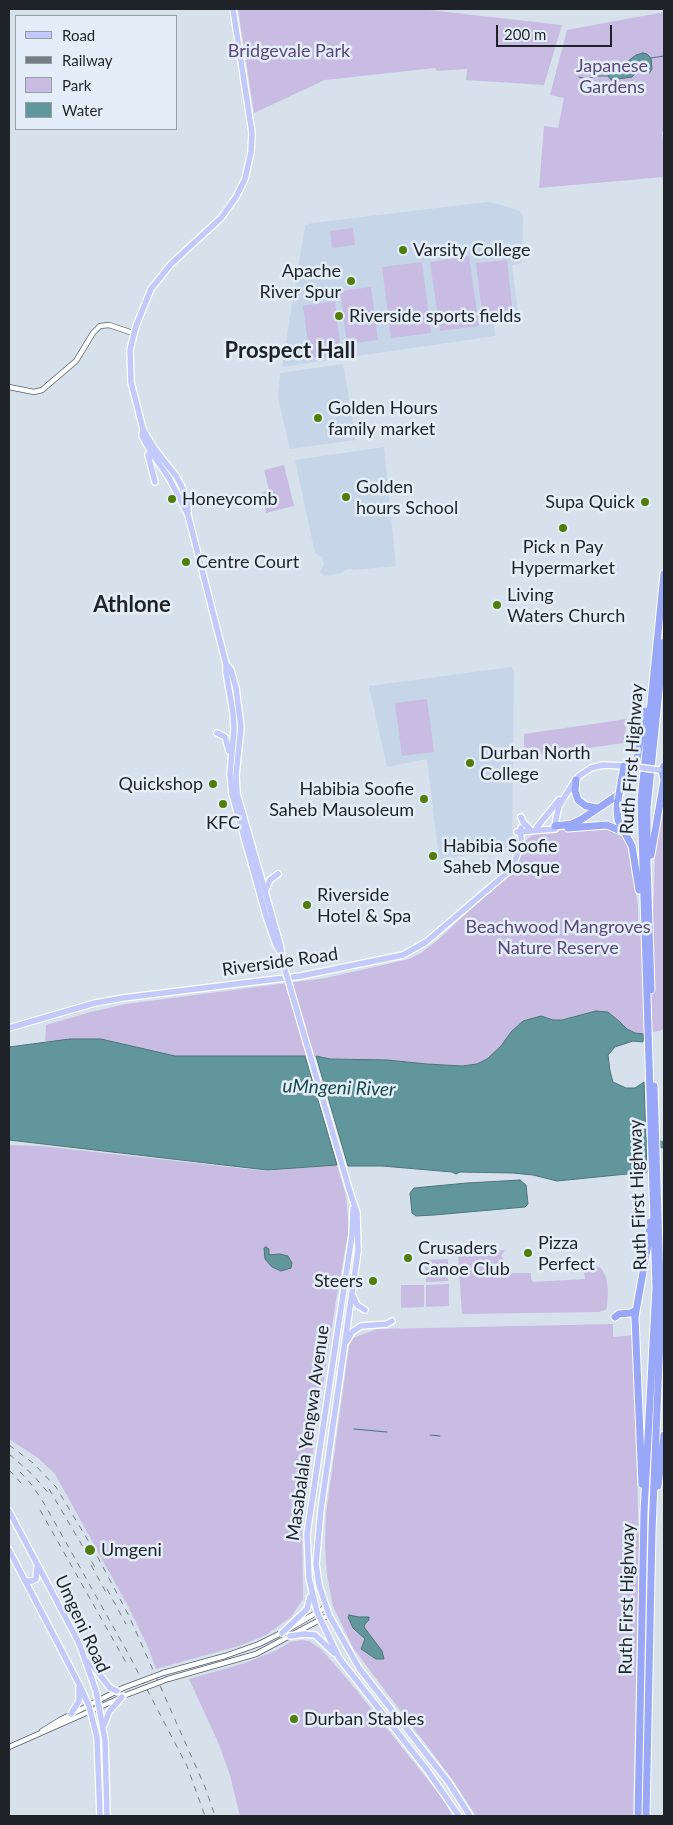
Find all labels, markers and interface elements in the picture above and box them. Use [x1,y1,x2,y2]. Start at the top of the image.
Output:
legend [15,15,178,130]
scale bar [498,15,614,47]
text: 200 m [504,25,546,43]
text: Road [62,26,95,44]
park label: Bridgevale Park [228,40,350,62]
text: Railway [62,51,113,69]
park label: Japanese Gardens [576,55,648,98]
text: Park [62,76,91,94]
text: Water [62,101,103,119]
place label: Varsity College [413,239,531,261]
marker: Varsity College [397,244,409,256]
place label: Apache River Spur [260,260,341,302]
marker: Apache River Spur [345,275,357,287]
place label: Riverside sports fields [349,305,521,327]
marker: Riverside sports fields [333,310,345,322]
district label: Prospect Hall [225,338,355,364]
place label: Golden Hours family market [328,397,438,439]
marker: Golden Hours family market [312,412,324,424]
place label: Golden hours School [356,476,458,518]
place label: Honeycomb [182,488,278,510]
marker: Golden hours School [340,491,352,503]
place label: Supa Quick [545,491,635,513]
marker: Honeycomb [166,493,178,505]
marker: Supa Quick [639,496,651,508]
marker: Pick n Pay Hypermarket [557,522,569,534]
place label: Pick n Pay Hypermarket [511,536,615,578]
place label: Centre Court [196,551,299,573]
marker: Centre Court [180,556,192,568]
place label: Living Waters Church [507,584,625,626]
district label: Athlone [93,592,171,618]
marker: Living Waters Church [491,599,503,611]
street label: Ruth First Highway [616,683,648,835]
place label: Durban North College [480,742,591,784]
marker: Durban North College [464,757,476,769]
place label: Quickshop [118,773,203,795]
marker: Quickshop [207,778,219,790]
place label: Habibia Soofie Saheb Mausoleum [269,778,414,821]
marker: Habibia Soofie Saheb Mausoleum [418,793,430,805]
marker: KFC [217,798,229,810]
place label: KFC [206,812,240,834]
place label: Habibia Soofie Saheb Mosque [443,835,560,878]
marker: Habibia Soofie Saheb Mosque [427,850,439,862]
place label: Riverside Hotel & Spa [317,884,411,926]
marker: Riverside Hotel & Spa [301,899,313,911]
park label: Beachwood Mangroves Nature Reserve [466,916,650,959]
street label: Riverside Road [221,943,339,981]
water label: uMngeni River [282,1075,396,1101]
street label: Ruth First Highway [625,1119,651,1271]
place label: Pizza Perfect [538,1232,595,1274]
place label: Crusaders Canoe Club [418,1237,510,1280]
marker: Pizza Perfect [522,1247,534,1259]
marker: Crusaders Canoe Club [402,1252,414,1264]
place label: Steers [314,1270,363,1292]
marker: Steers [367,1275,379,1287]
street label: Masabalala Yengwa Avenue [282,1324,334,1542]
street label: Ruth First Highway [615,1523,639,1675]
place label: Umgeni [101,1539,162,1561]
marker: Umgeni [83,1543,97,1557]
street label: Umgeni Road [50,1572,114,1676]
place label: Durban Stables [304,1708,424,1730]
marker: Durban Stables [288,1713,300,1725]

